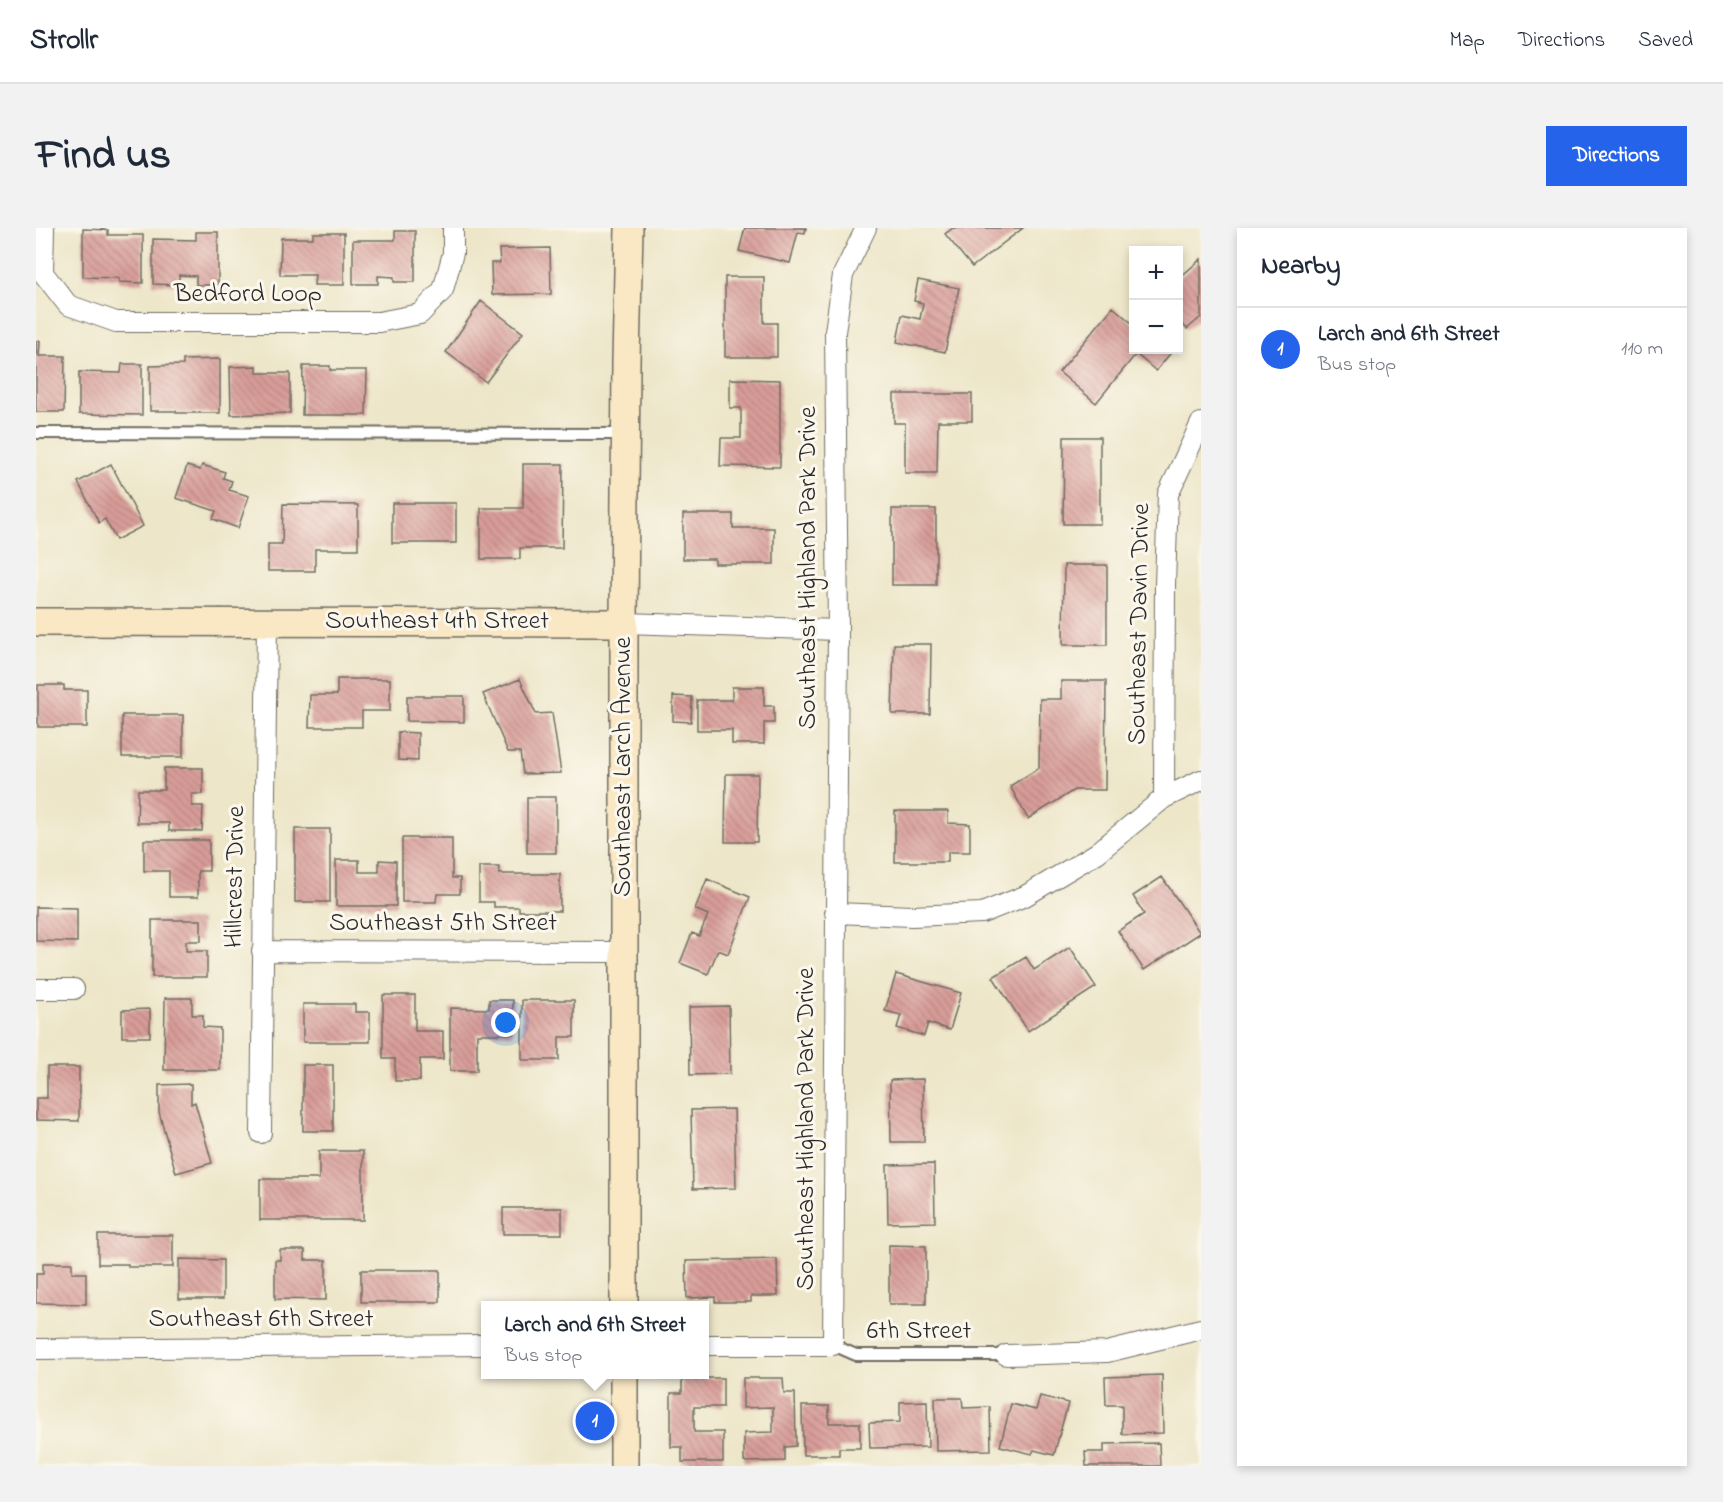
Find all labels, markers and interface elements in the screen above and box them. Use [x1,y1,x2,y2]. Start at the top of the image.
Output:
text: Strollr [30,21,98,62]
text: Map [1449,26,1485,56]
text: Directions [1518,26,1605,56]
text: Saved [1638,26,1693,56]
text: Find us [36,126,171,187]
button: Directions [1546,126,1687,186]
map controls [1129,246,1183,354]
button: + [1129,246,1183,300]
text: Nearby [1261,248,1340,286]
street label: Bedford Loop [173,276,322,314]
button: − [1129,300,1183,354]
text: Larch and 6th Street [1318,319,1500,351]
text: 1 [1277,335,1284,364]
text: 110 m [1621,335,1663,364]
text: Bus stop [1318,351,1396,380]
street label: Southeast Highland Park Drive [790,406,828,730]
street label: Southeast Davin Drive [1119,502,1161,745]
street label: Southeast 4th Street [325,603,549,641]
street label: Southeast Larch Avenue [605,637,643,897]
street label: Hillcrest Drive [216,805,256,949]
street label: Southeast 5th Street [329,905,557,943]
street label: Southeast Highland Park Drive [788,967,826,1291]
your location [491,1008,520,1037]
street label: Southeast 6th Street [149,1301,374,1339]
popup [481,1301,709,1379]
text: Larch and 6th Street [504,1310,686,1342]
street label: 6th Street [867,1313,972,1351]
text: Bus stop [504,1342,582,1371]
pin: 1 [576,1398,614,1444]

